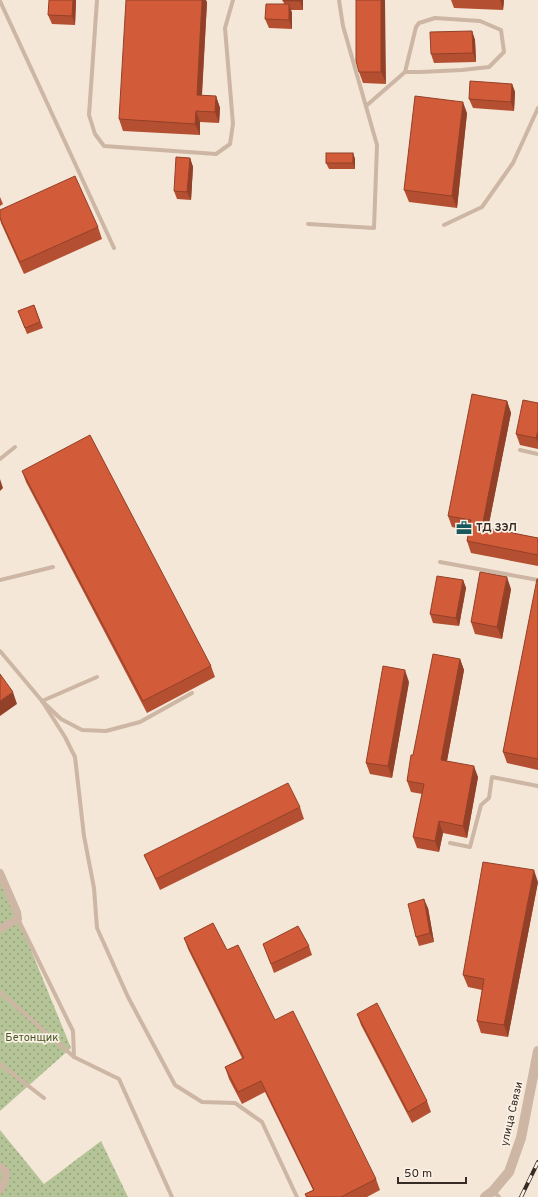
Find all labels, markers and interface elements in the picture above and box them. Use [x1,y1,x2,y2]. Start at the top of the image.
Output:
office icon: ТД ЗЭЛ [455,519,473,537]
place label: ТД ЗЭЛ [476,521,517,535]
park label: Бетонщик [5,1031,59,1045]
street label: улица Связи [498,1080,526,1148]
scale bar [398,1159,466,1185]
text: 50 m [404,1166,432,1182]

